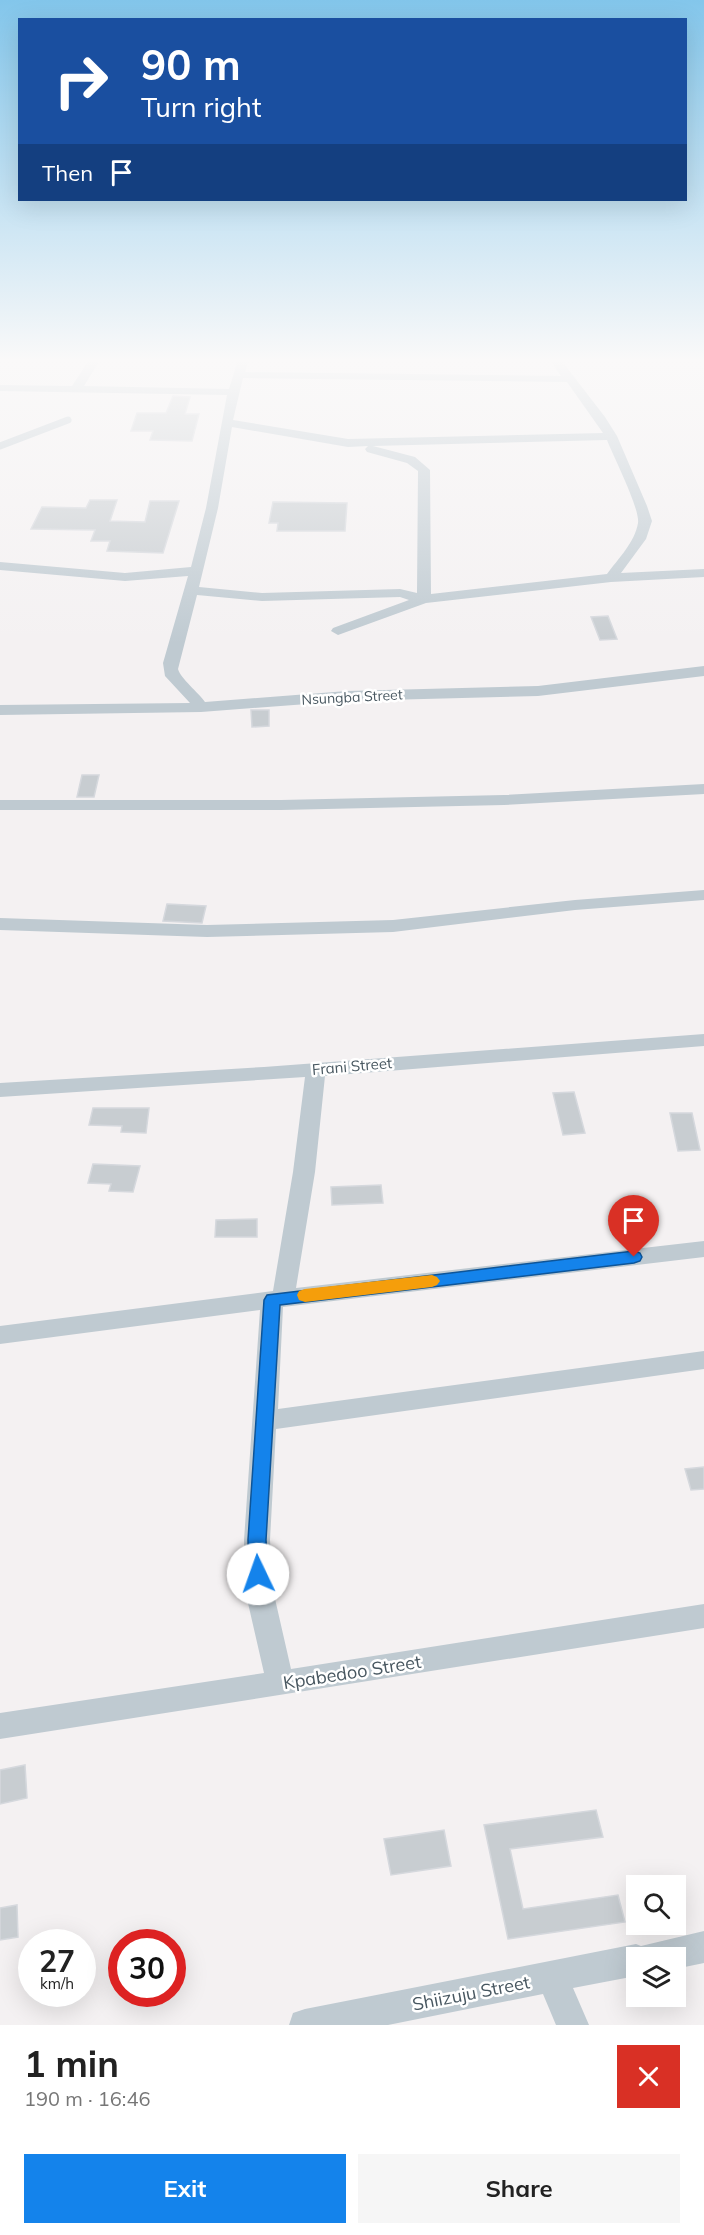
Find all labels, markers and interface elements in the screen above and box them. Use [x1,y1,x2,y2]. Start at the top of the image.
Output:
text: 90 m [141,38,241,91]
icon: right [42,42,120,120]
text: Turn right [141,90,261,124]
icon: arrive [105,156,138,189]
text: Then [42,159,93,187]
street label: Nsungba Street [301,685,403,709]
street label: Frani Street [311,1053,393,1079]
pin [608,1195,659,1257]
icon: arrive [617,1204,650,1237]
position arrow [226,1542,290,1606]
street label: Kpabedoo Street [281,1650,423,1694]
map controls [626,1875,686,2007]
button: search [626,1875,686,1935]
speed limit sign: 30 [108,1929,186,2007]
text: 27 [39,1942,75,1980]
button: layers [626,1947,686,2007]
street label: Shiizuju Street [410,1970,532,2016]
text: km/h [40,1974,74,1993]
text: 1 min [24,2041,119,2086]
button: close [617,2045,680,2108]
text: 190 m · 16:46 [24,2086,150,2111]
button: Exit [24,2154,346,2223]
button: Share [358,2154,680,2223]

